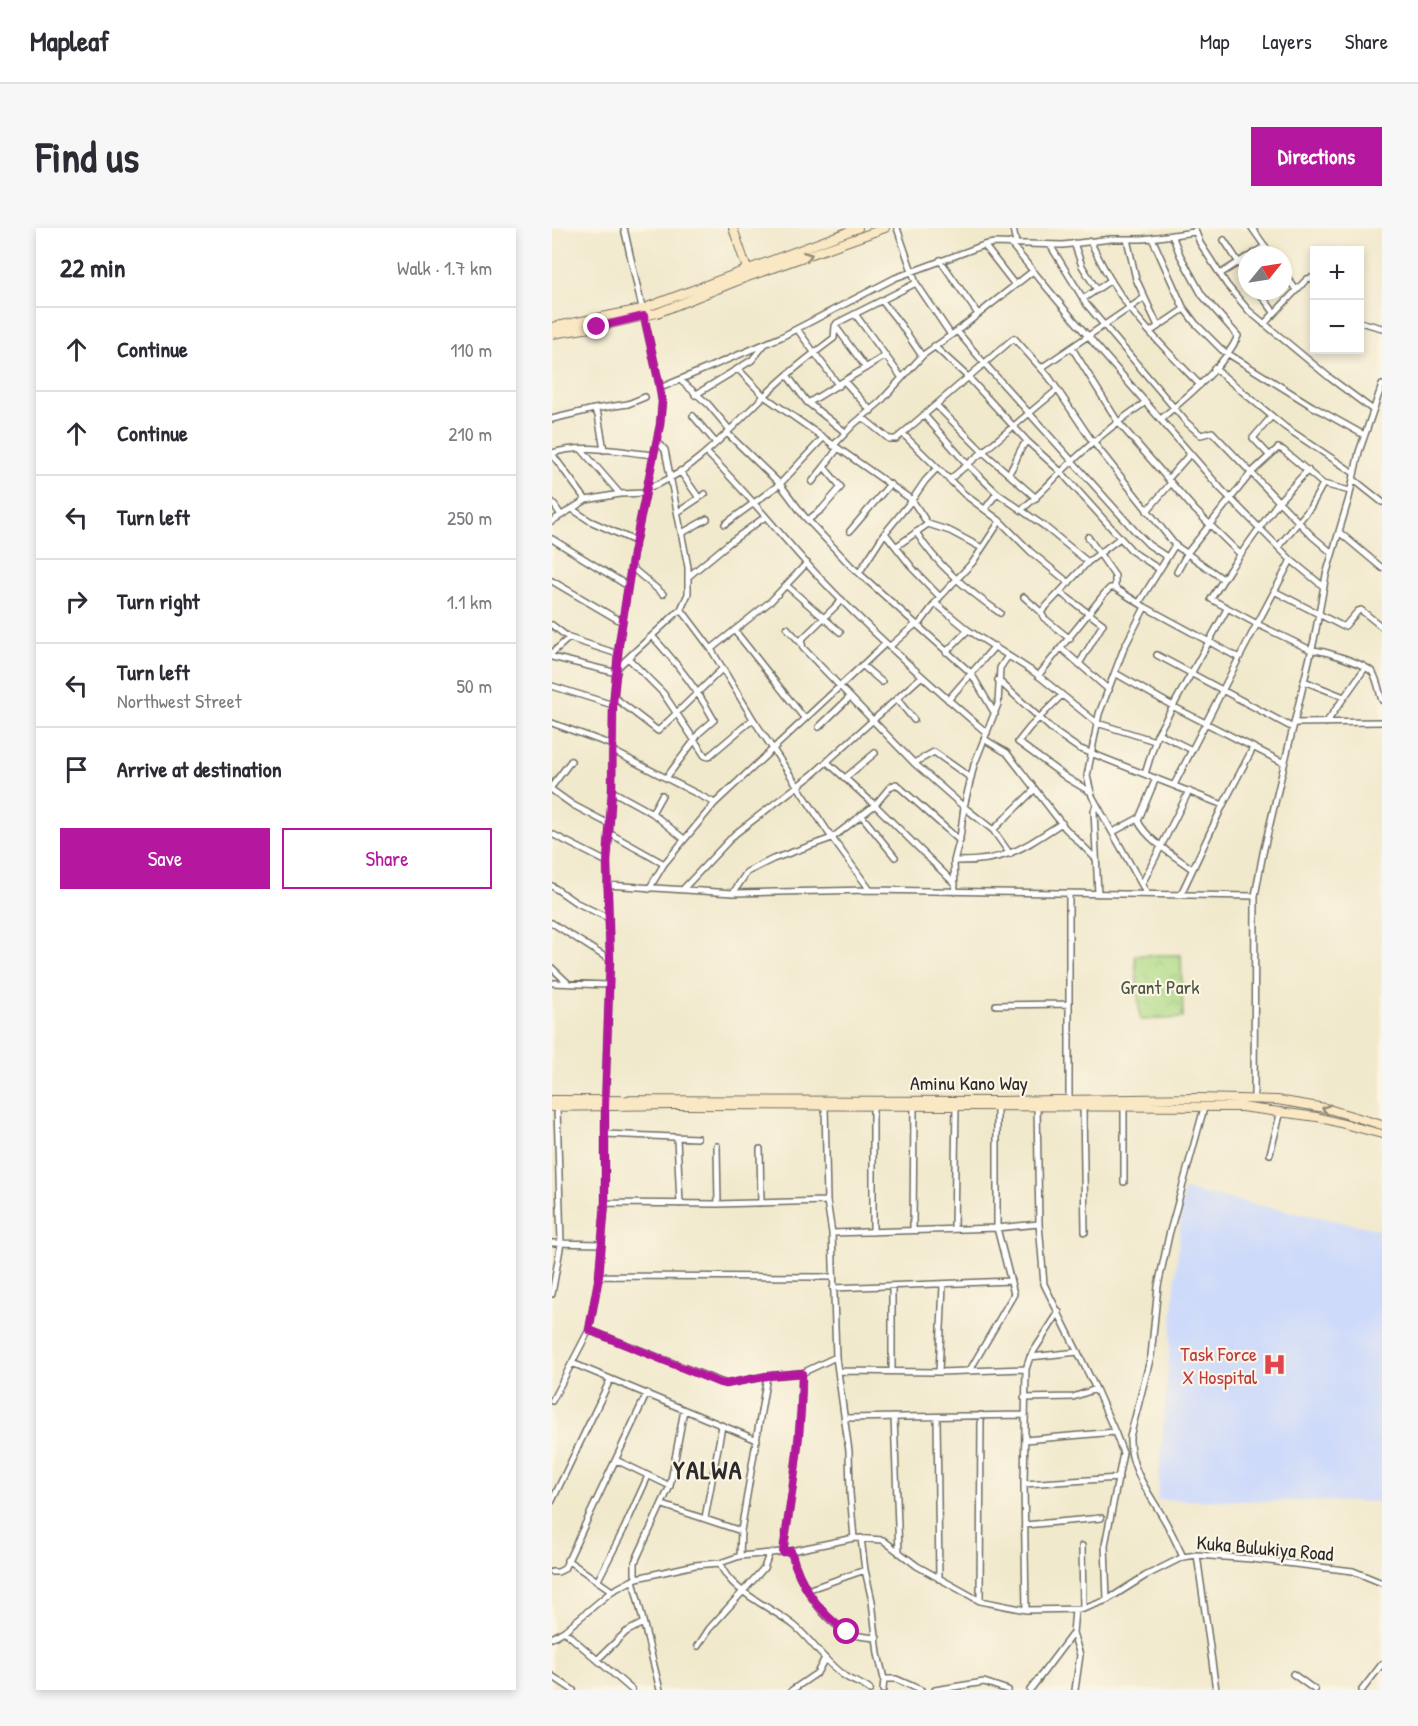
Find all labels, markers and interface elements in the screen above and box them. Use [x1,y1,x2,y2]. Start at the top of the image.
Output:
text: Mapleaf [30,22,109,60]
text: Map [1200,27,1229,56]
text: Layers [1262,27,1312,56]
text: Share [1345,27,1388,56]
button: Directions [1251,127,1382,186]
text: Find us [36,128,139,185]
north arrow [1238,246,1292,300]
map controls [1310,246,1364,354]
button: + [1310,246,1364,300]
text: 22 min [60,250,126,285]
one-way arrow [802,250,813,263]
text: Walk · 1.7 km [397,254,492,281]
button: − [1310,300,1364,354]
route end [583,313,609,339]
icon: ahead [60,333,93,366]
text: Continue [117,334,188,364]
text: 110 m [450,336,492,363]
icon: ahead [60,417,93,450]
text: Continue [117,418,188,448]
text: 210 m [448,420,492,447]
icon: left [60,501,93,534]
text: Turn left [117,502,190,532]
text: 250 m [447,504,492,531]
icon: right [60,585,93,618]
text: Turn right [117,586,200,616]
text: 1.1 km [447,588,492,615]
text: Turn left [117,657,190,687]
icon: left [60,669,93,702]
text: 50 m [456,672,492,699]
text: Northwest Street [117,687,242,714]
icon: arrive [60,753,93,786]
text: Arrive at destination [117,754,282,784]
button: Save [60,828,270,889]
button: Share [282,828,492,889]
park label: Grant Park [1120,973,1200,1000]
street label: Aminu Kano Way [910,1069,1028,1096]
one-way arrow [1321,1103,1331,1116]
place label: Task Force X Hospital [1180,1340,1258,1390]
hospital icon: Task Force X Hospital [1262,1352,1288,1378]
district label: YALWA [673,1452,743,1487]
street label: Kuka Bulukiya Road [1196,1528,1335,1567]
route start [833,1618,859,1644]

